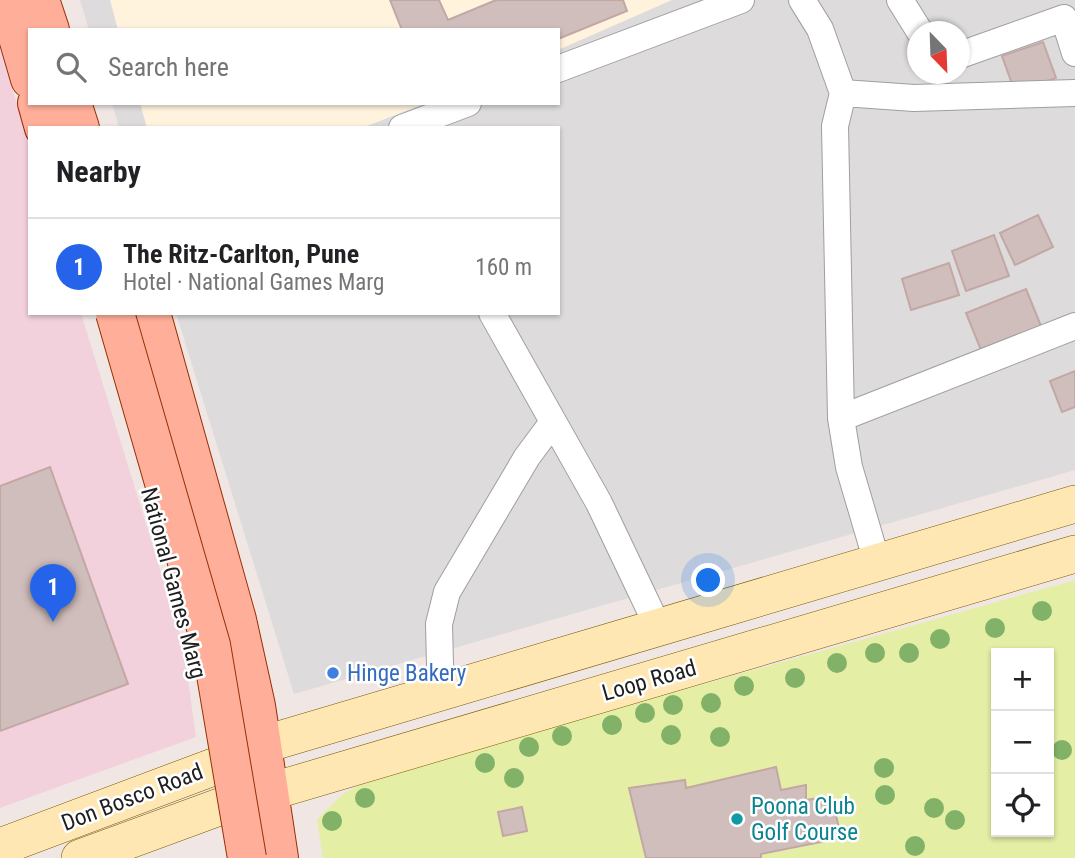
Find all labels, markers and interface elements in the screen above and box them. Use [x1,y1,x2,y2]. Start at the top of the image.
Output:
north arrow [907,21,970,84]
search box [28,28,560,105]
icon: search [52,48,90,86]
text: Search here [108,52,229,82]
text: Nearby [56,154,141,189]
text: The Ritz-Carlton, Pune [123,239,359,269]
text: 1 [73,254,85,281]
text: 160 m [475,254,532,281]
text: Hotel · National Games Marg [123,269,384,296]
street label: National Games Marg [135,485,212,682]
your location [691,563,725,597]
pin: 1 [30,564,76,622]
map controls [991,648,1054,837]
button: + [991,648,1054,711]
street label: Loop Road [599,654,699,707]
place label: Hinge Bakery [347,660,467,687]
marker: Hinge Bakery [325,665,341,681]
button: − [991,711,1054,774]
street label: Don Bosco Road [58,758,207,837]
button: locate [991,774,1054,837]
place label: Poona Club Golf Course [751,793,858,846]
marker: Poona Club Golf Course [729,811,745,827]

